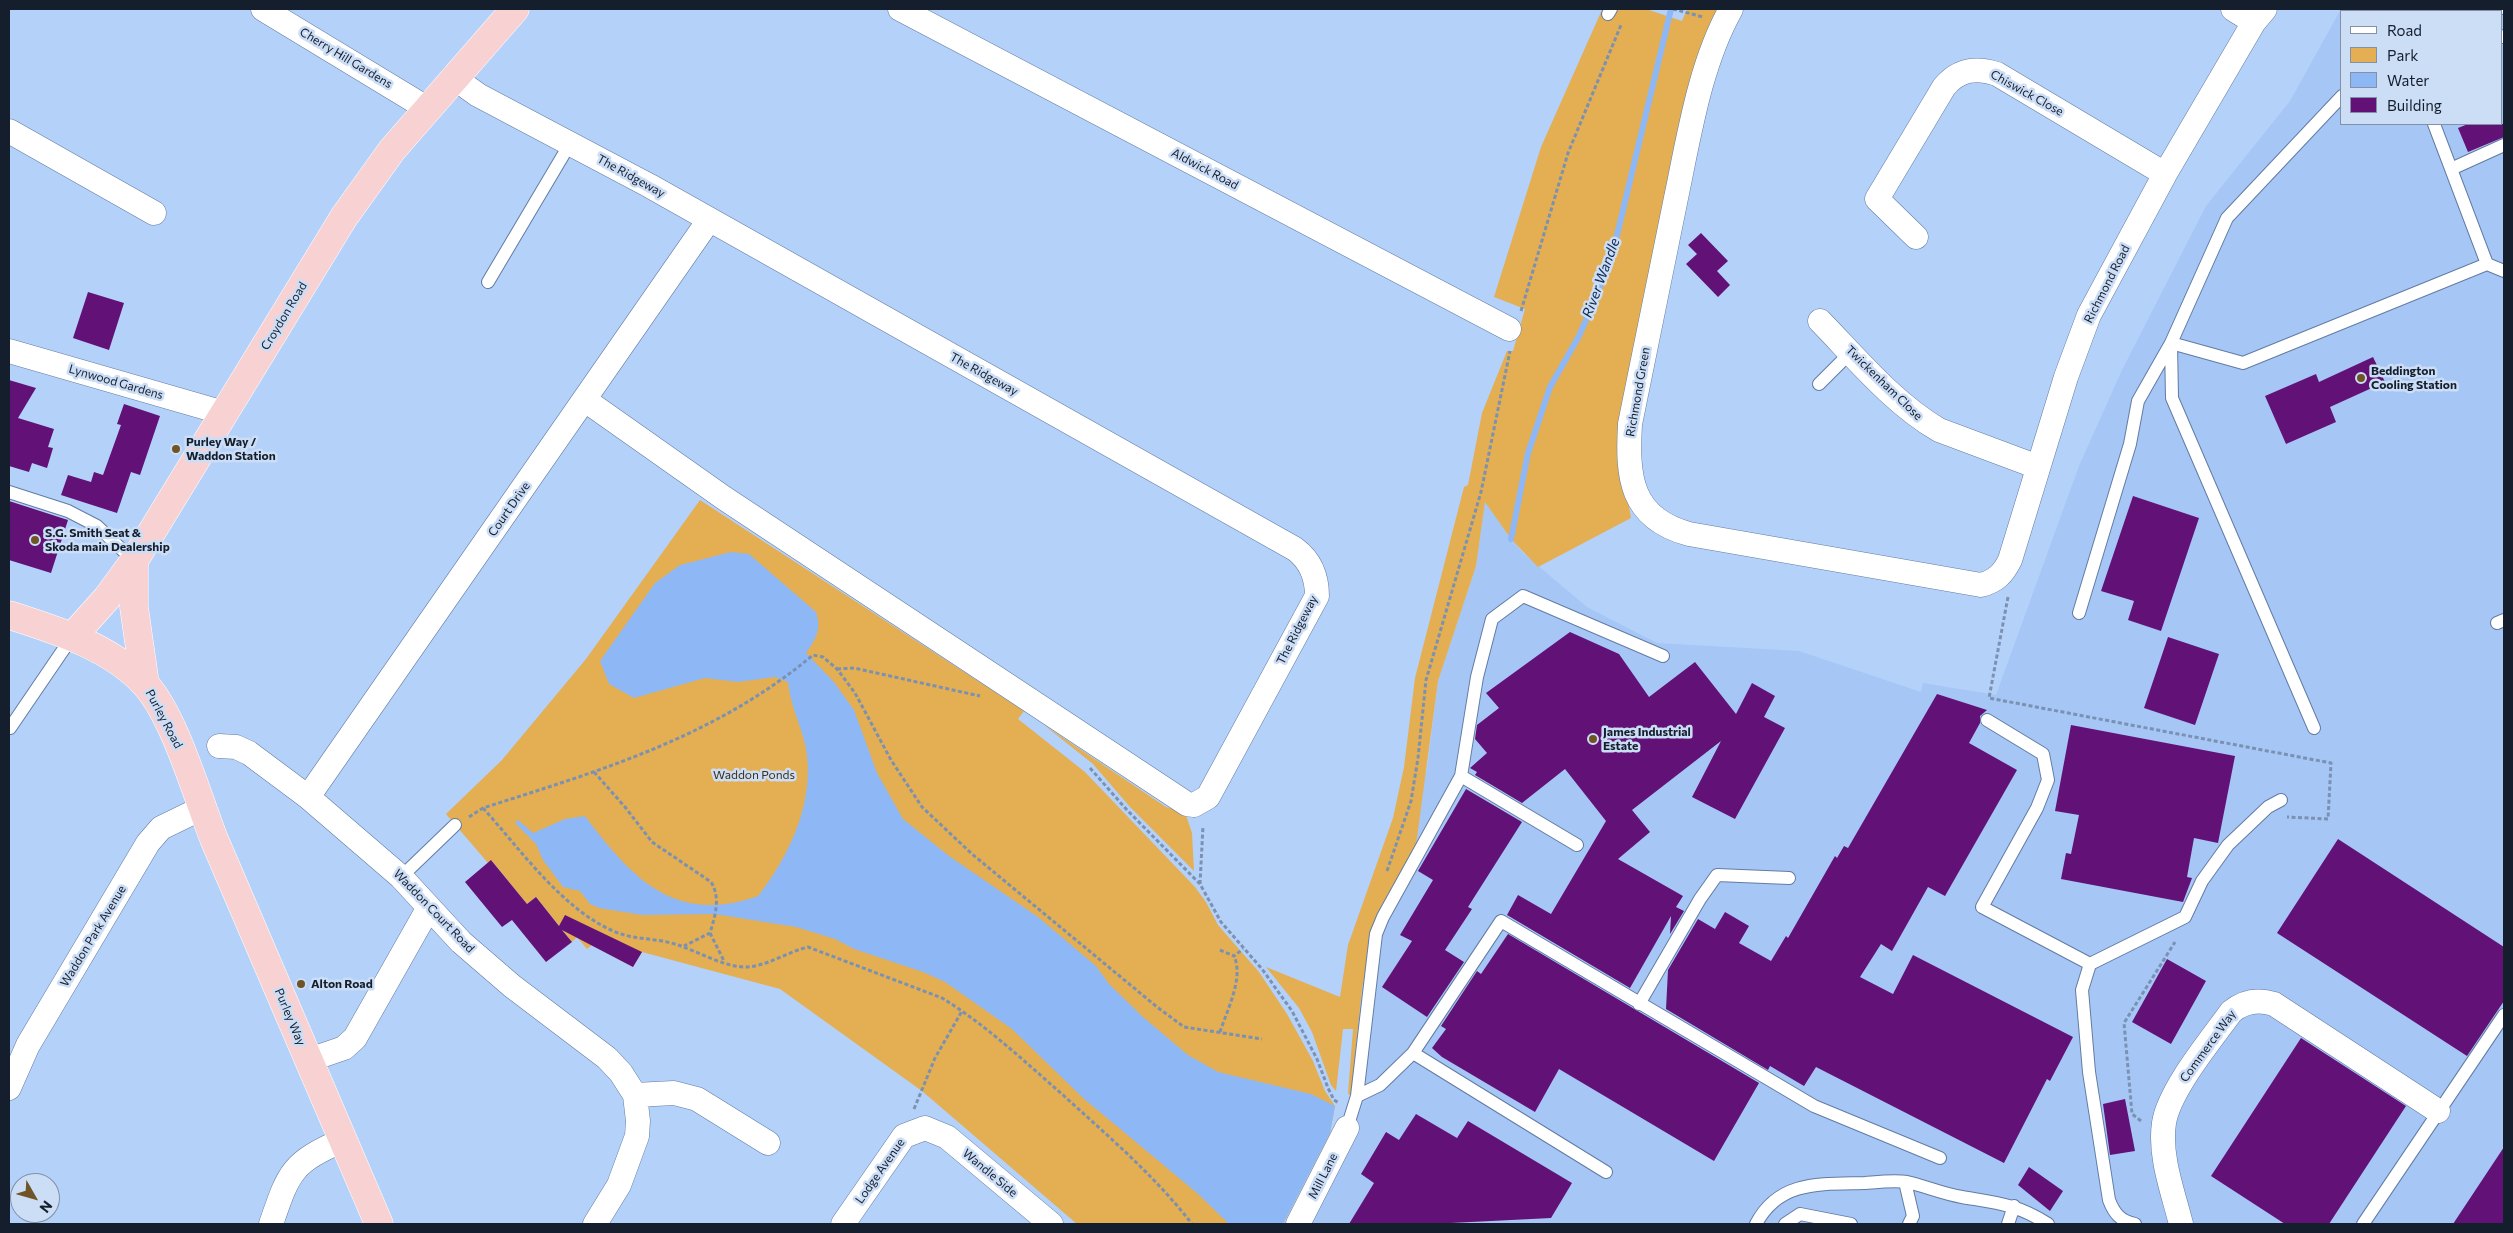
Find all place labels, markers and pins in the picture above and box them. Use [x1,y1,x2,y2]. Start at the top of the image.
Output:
place label: Beddington Cooling Station [2371,364,2457,392]
marker: Beddington Cooling Station [2355,372,2367,384]
place label: Purley Way / Waddon Station [186,435,276,463]
marker: Purley Way / Waddon Station [170,443,182,455]
place label: S.G. Smith Seat & Skoda main Dealership [45,526,170,554]
marker: S.G. Smith Seat & Skoda main Dealership [29,534,41,546]
place label: James Industrial Estate [1603,725,1691,753]
marker: James Industrial Estate [1587,733,1599,745]
place label: Alton Road [311,977,373,991]
marker: Alton Road [295,978,307,990]

